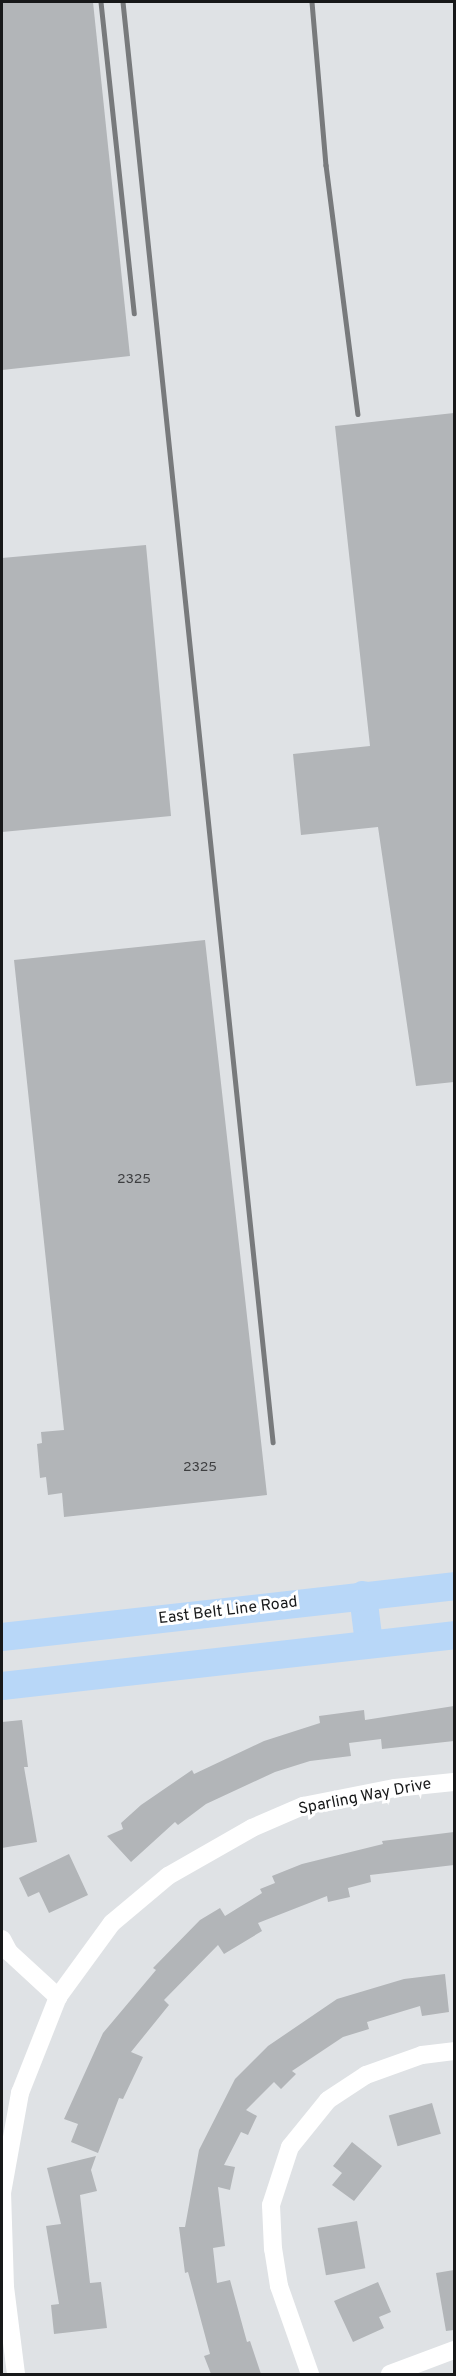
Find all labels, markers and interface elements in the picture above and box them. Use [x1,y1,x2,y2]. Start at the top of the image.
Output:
house number: 2325 [117,1172,151,1188]
house number: 2325 [183,1460,217,1476]
street label: East Belt Line Road [157,1593,299,1629]
street label: Sparling Way Drive [297,1775,433,1819]

